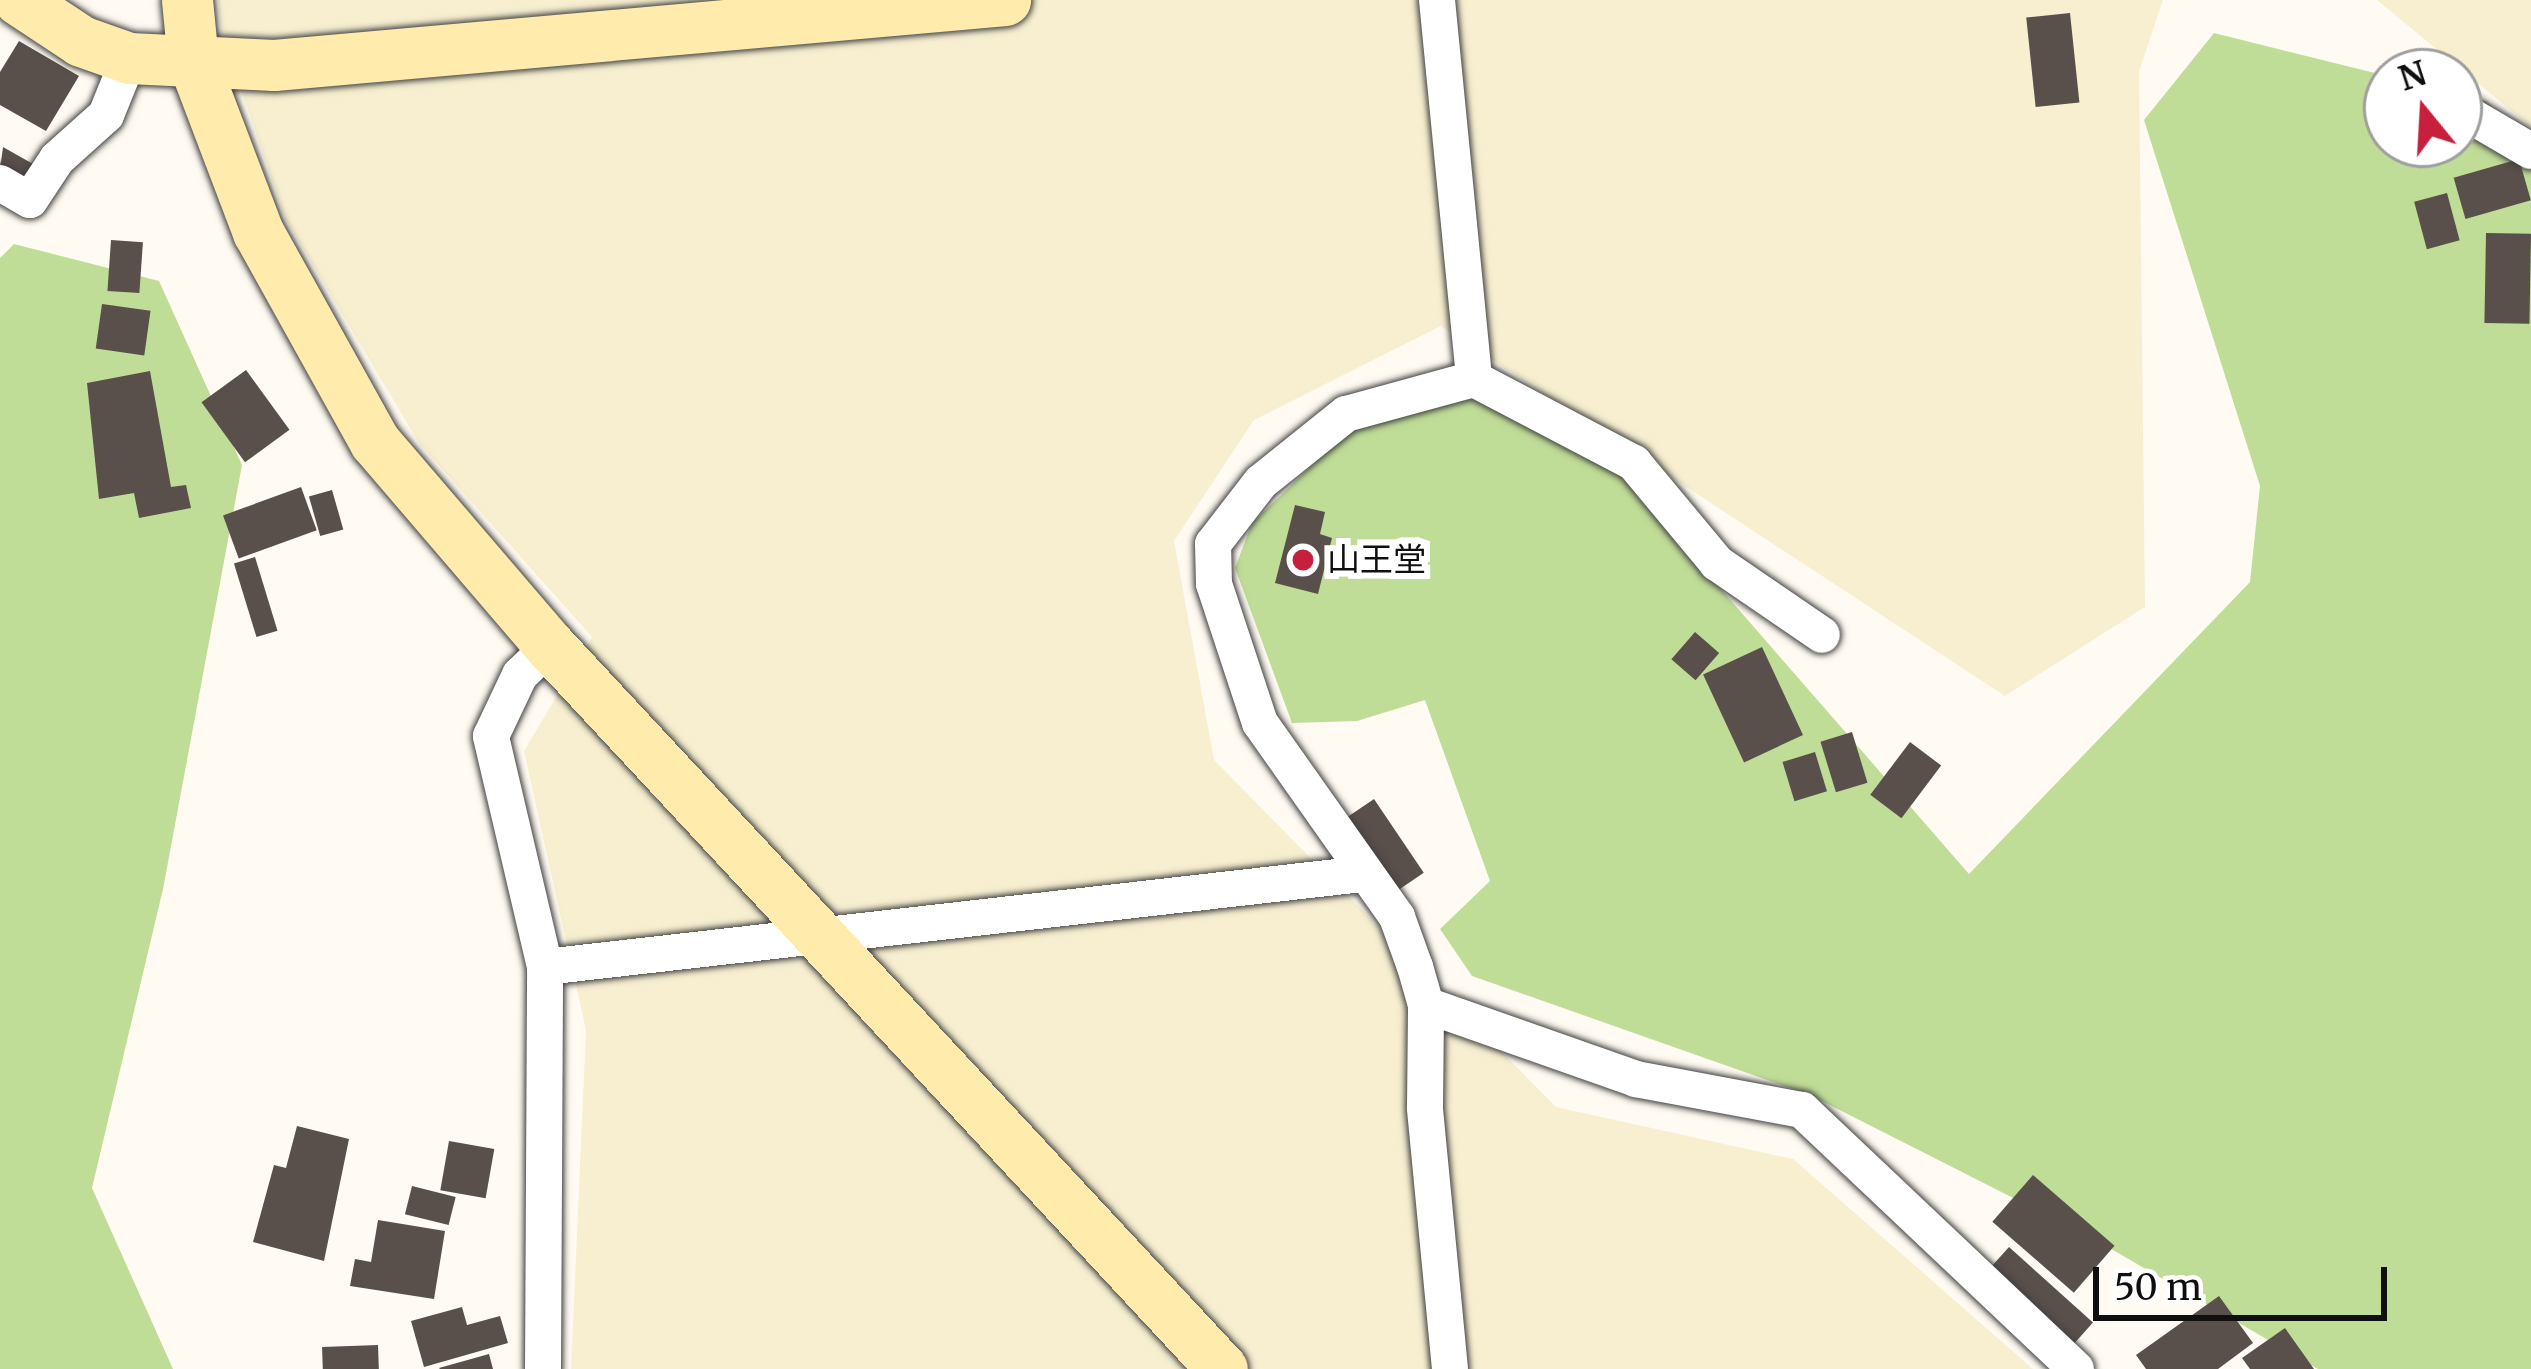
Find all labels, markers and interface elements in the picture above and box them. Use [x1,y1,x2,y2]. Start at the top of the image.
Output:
north arrow [2363,48,2483,168]
text: N [2394,53,2431,100]
place label: 山王堂 [1327,540,1426,580]
marker: 山王堂 [1290,547,1316,573]
scale bar [2099,1243,2393,1317]
text: 50 m [2114,1265,2202,1310]

